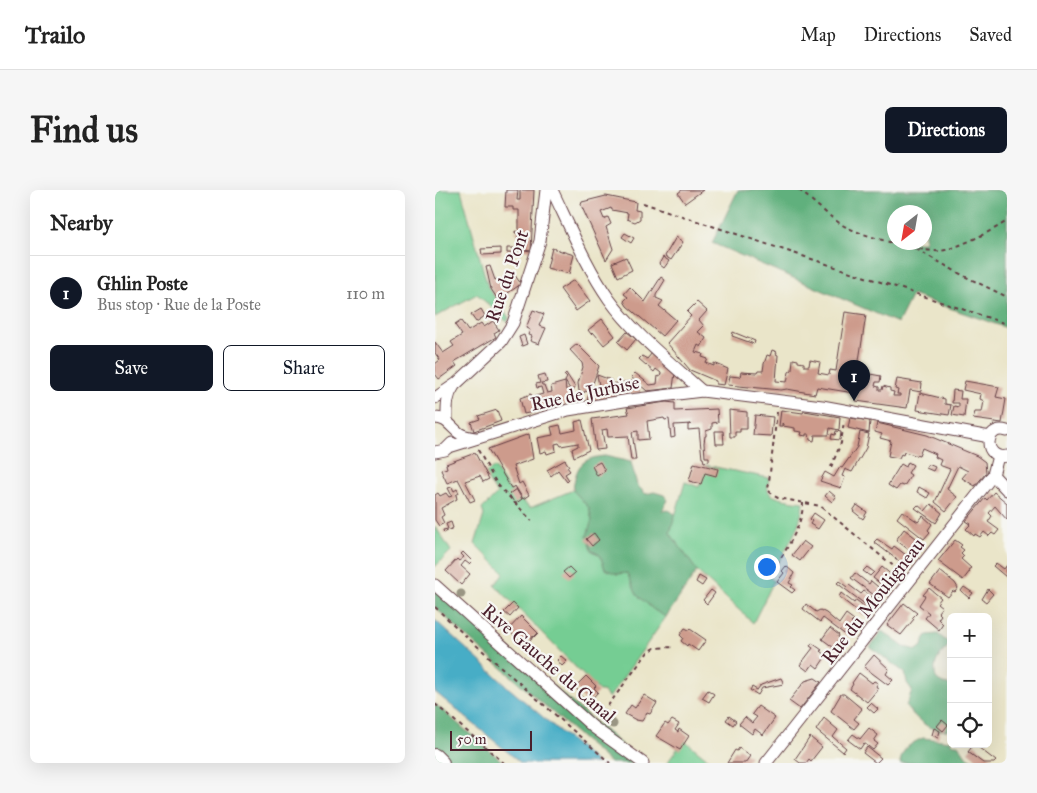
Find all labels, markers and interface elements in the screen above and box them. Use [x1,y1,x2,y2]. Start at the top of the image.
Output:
text: Trailo [25,20,85,50]
text: Map [800,24,836,46]
text: Directions [864,24,941,46]
text: Saved [969,24,1012,46]
button: Directions [885,107,1007,153]
text: Find us [30,109,138,152]
north arrow [887,205,932,250]
text: Nearby [50,210,113,236]
street label: Rue du Pont [480,227,534,325]
text: Ghlin Poste [97,272,188,295]
text: 1 [63,284,69,303]
text: 110 m [346,284,385,303]
text: Bus stop · Rue de la Poste [97,295,261,314]
button: Save [50,345,213,391]
button: Share [223,345,385,391]
pin: 1 [838,360,870,401]
street label: Rue de Jurbise [529,370,642,417]
street label: Rue du Mouligneau [817,533,930,669]
your location [754,554,780,580]
street label: Rive Gauche du Canal [477,599,621,728]
map controls [947,613,992,748]
button: + [947,613,992,658]
button: − [947,658,992,703]
button: locate [947,703,992,748]
scale bar [450,728,533,751]
text: 50 m [457,731,486,748]

